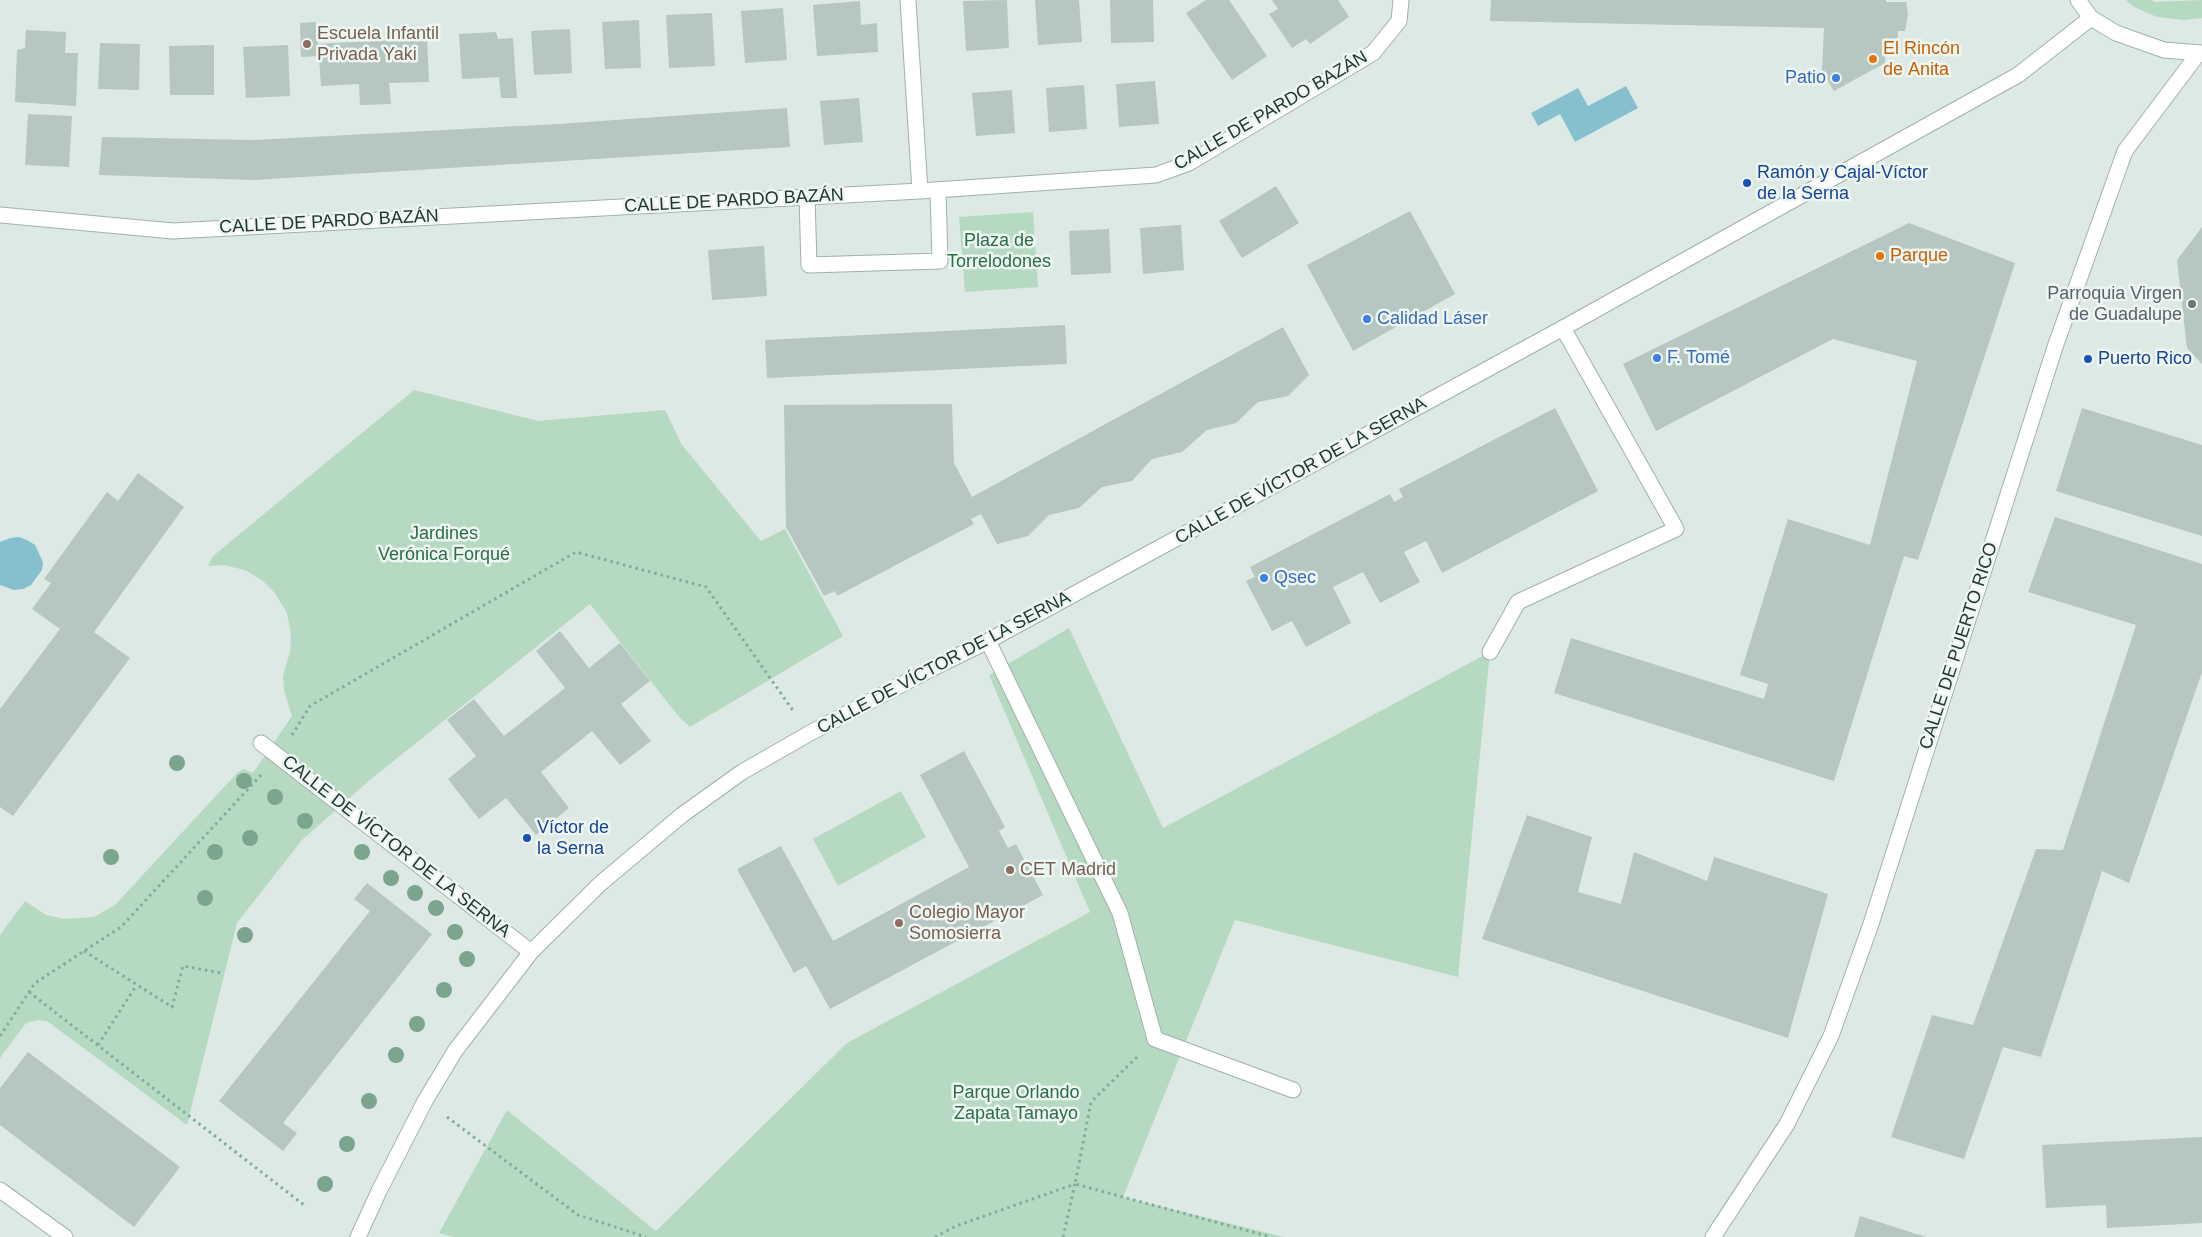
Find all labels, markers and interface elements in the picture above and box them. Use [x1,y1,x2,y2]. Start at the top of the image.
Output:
place label: Escuela Infantil Privada Yaki [317,23,439,66]
marker: Escuela Infantil Privada Yaki [301,38,313,50]
place label: El Rincón de Anita [1883,38,1960,80]
street label: CALLE DE PARDO BAZÁN [1170,47,1372,175]
marker: El Rincón de Anita [1867,53,1879,65]
place label: Patio [1785,67,1826,89]
marker: Patio [1830,72,1842,84]
place label: Ramón y Cajal-Víctor de la Serna [1757,162,1928,204]
marker: Ramón y Cajal-Víctor de la Serna [1741,177,1753,189]
street label: CALLE DE PARDO BAZÁN [624,184,844,218]
street label: CALLE DE PARDO BAZÁN [219,205,439,239]
park label: Plaza de Torrelodones [947,230,1051,272]
place label: Parque [1890,245,1948,267]
marker: Parque [1874,250,1886,262]
place label: Parroquia Virgen de Guadalupe [2047,283,2182,326]
marker: Parroquia Virgen de Guadalupe [2186,298,2198,310]
place label: Calidad Láser [1377,308,1488,330]
marker: Calidad Láser [1361,313,1373,325]
place label: F. Tomé [1667,347,1730,369]
place label: Puerto Rico [2098,348,2192,370]
marker: F. Tomé [1651,352,1663,364]
marker: Puerto Rico [2082,353,2094,365]
street label: CALLE DE VÍCTOR DE LA SERNA [1172,393,1430,549]
park label: Jardines Verónica Forqué [378,523,510,566]
street label: CALLE DE PUERTO RICO [1915,540,2003,752]
place label: Qsec [1274,567,1316,589]
marker: Qsec [1258,572,1270,584]
street label: CALLE DE VÍCTOR DE LA SERNA [814,587,1074,739]
street label: CALLE DE VÍCTOR DE LA SERNA [278,751,514,943]
place label: Víctor de la Serna [537,817,609,860]
marker: Víctor de la Serna [521,832,533,844]
place label: CET Madrid [1020,859,1116,881]
marker: CET Madrid [1004,864,1016,876]
place label: Colegio Mayor Somosierra [909,902,1025,944]
marker: Colegio Mayor Somosierra [893,917,905,929]
park label: Parque Orlando Zapata Tamayo [952,1082,1080,1124]

